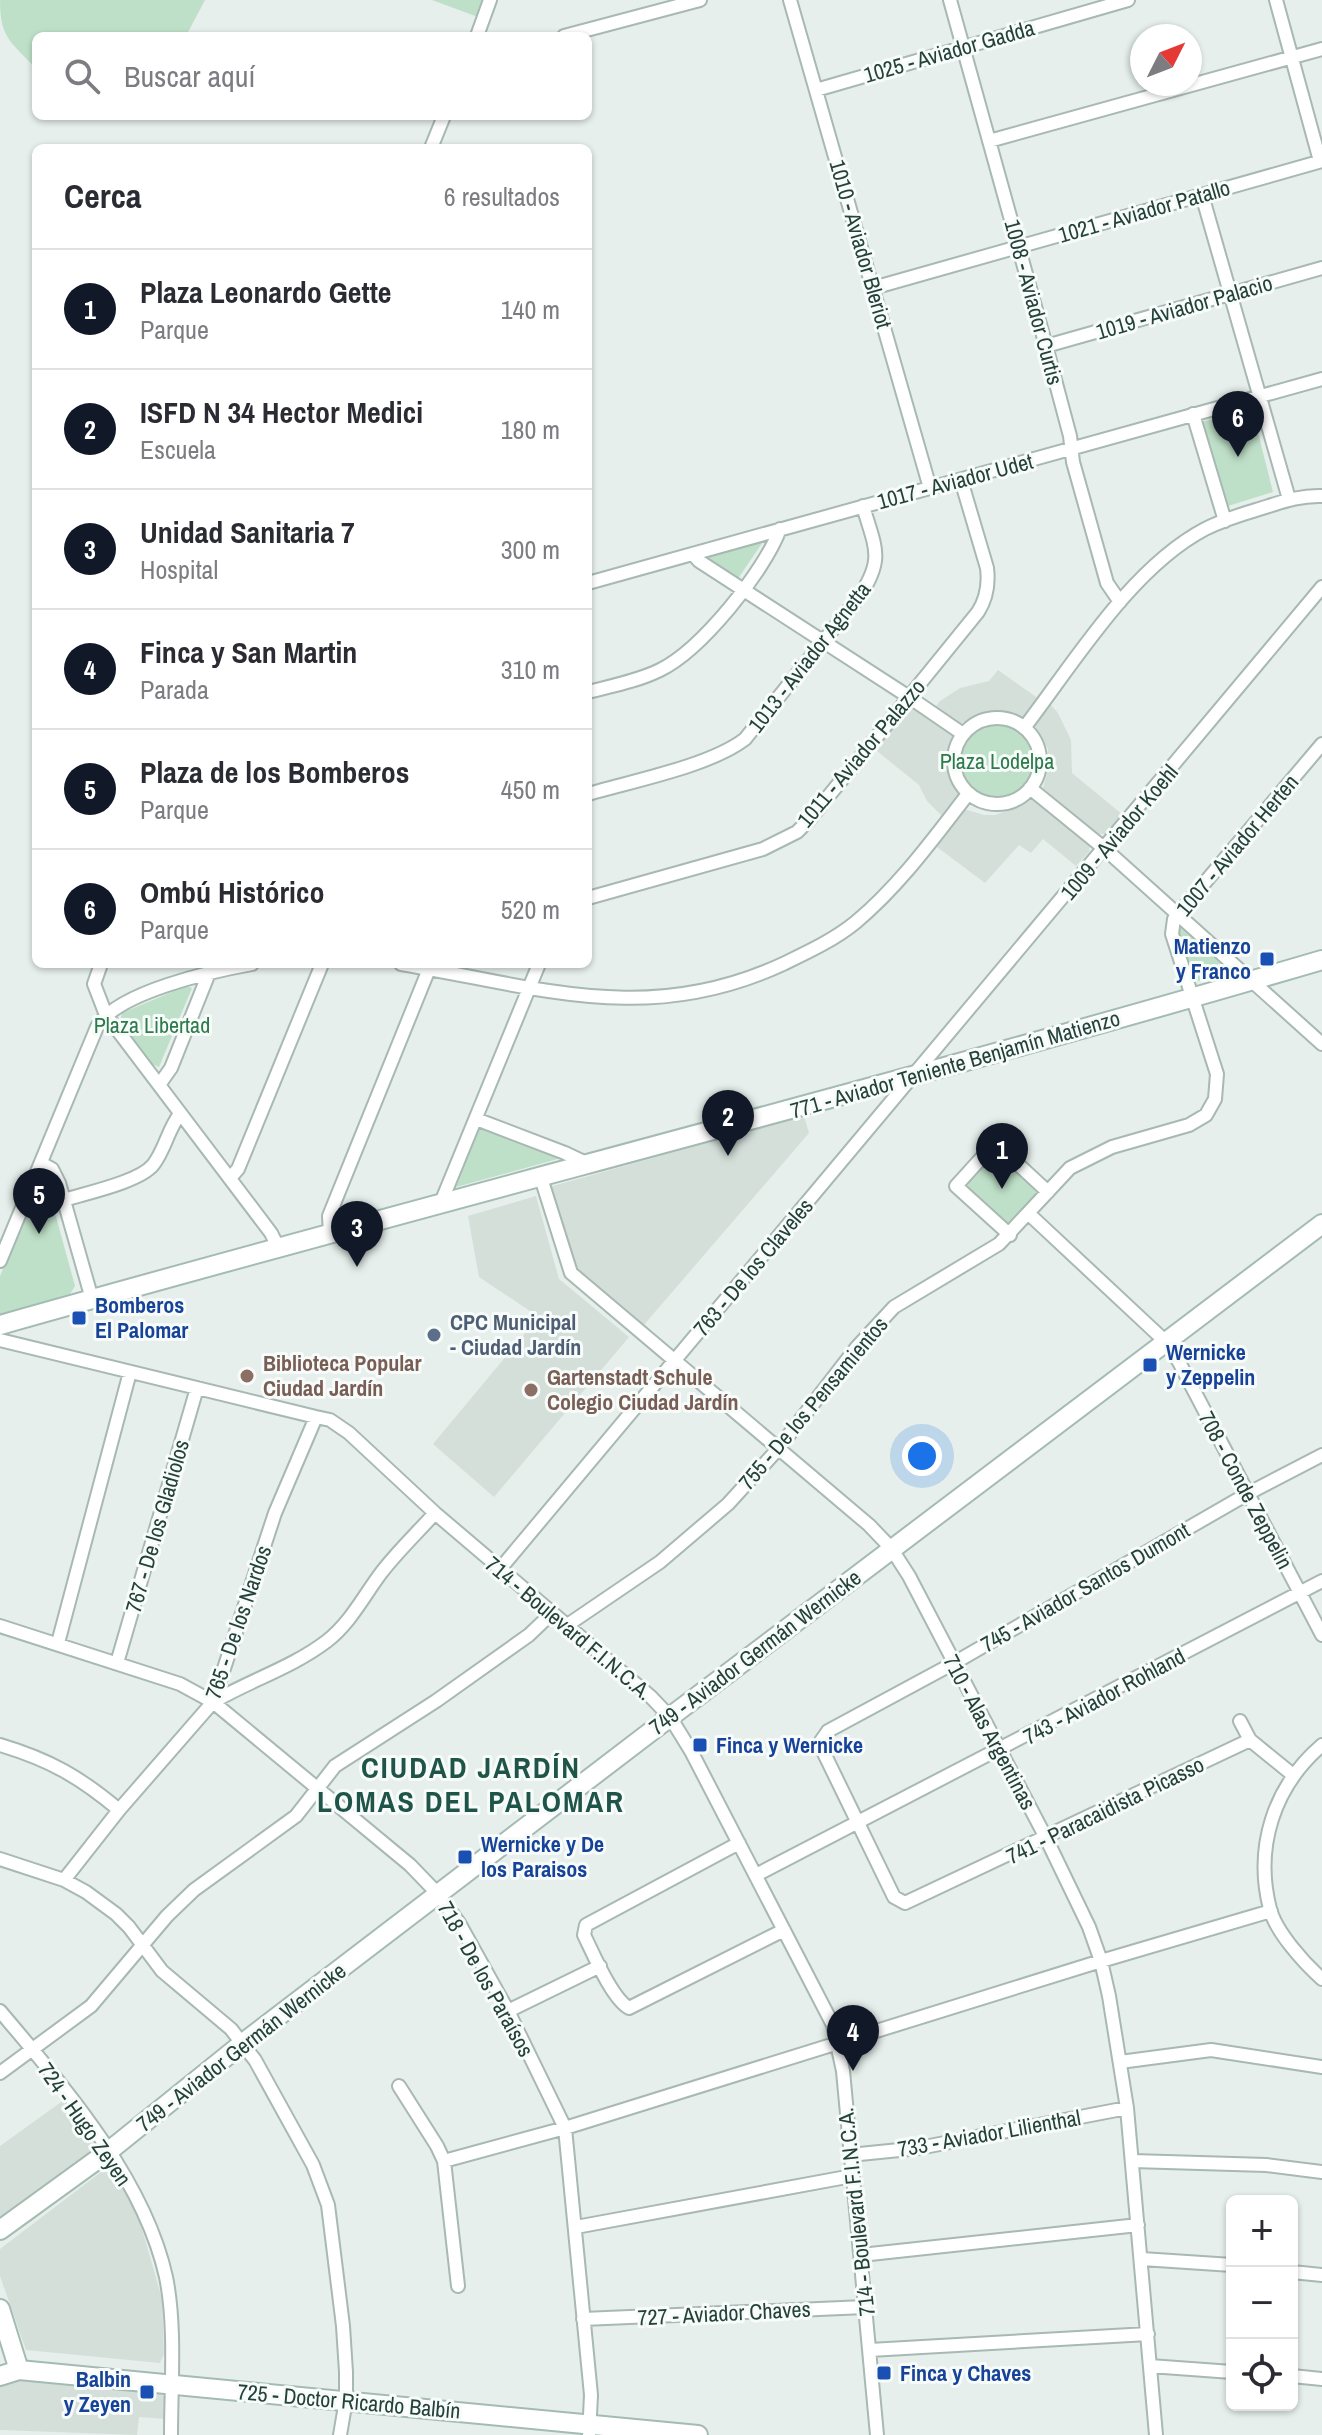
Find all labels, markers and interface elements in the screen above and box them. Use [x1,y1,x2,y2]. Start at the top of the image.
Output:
street label: 1025 - Aviador Gadda [860,12,1038,90]
north arrow [1130,24,1202,96]
search box [32,32,592,120]
icon: search [60,54,104,98]
text: Buscar aquí [124,56,255,96]
street label: 1010 - Aviador Bleriot [823,156,899,332]
street label: 1021 - Aviador Patallo [1055,172,1233,250]
text: Cerca [64,173,142,219]
text: 6 resultados [444,179,560,214]
street label: 1008 - Aviador Curtis [997,216,1071,388]
street label: 1019 - Aviador Palacio [1092,267,1276,347]
text: Plaza Leonardo Gette [140,272,392,312]
text: 1 [84,292,96,327]
text: 140 m [501,292,560,327]
text: Parque [140,312,209,347]
pin: 6 [1212,391,1264,457]
text: ISFD N 34 Hector Medici [140,392,423,432]
text: 2 [84,412,96,447]
text: 180 m [501,412,560,447]
text: Escuela [140,432,216,467]
street label: 1017 - Aviador Udet [874,446,1036,516]
text: Unidad Sanitaria 7 [140,512,355,552]
text: 3 [84,532,96,567]
text: 300 m [501,532,560,567]
text: Hospital [140,552,218,587]
street label: 1013 - Aviador Agnetta [741,576,877,738]
text: Finca y San Martin [140,632,357,672]
text: 4 [84,652,96,687]
text: 310 m [501,652,560,687]
text: Parada [140,672,209,707]
street label: 1011 - Aviador Palazzo [790,673,932,833]
park label: Plaza Lodelpa [940,746,1054,776]
text: Plaza de los Bomberos [140,752,409,792]
street label: 1009 - Aviador Koehl [1053,758,1185,906]
street label: 1007 - Aviador Herten [1169,768,1305,922]
text: 5 [84,772,96,807]
text: 450 m [501,772,560,807]
text: Parque [140,792,209,827]
text: Ombú Histórico [140,872,325,912]
text: 6 [84,892,96,927]
text: 520 m [501,892,560,927]
text: Parque [140,912,209,947]
place label: Matienzo y Franco [1174,931,1251,986]
marker: Matienzo y Franco [1258,950,1276,968]
street label: 771 - Aviador Teniente Benjamín Matienzo [787,1003,1123,1125]
park label: Plaza Libertad [94,1010,210,1040]
pin: 2 [702,1090,754,1156]
pin: 1 [976,1123,1028,1189]
pin: 5 [13,1168,65,1234]
street label: 763 - De los Claveles [686,1192,820,1342]
pin: 3 [331,1201,383,1267]
place label: Bomberos El Palomar [95,1290,188,1345]
place label: CPC Municipal - Ciudad Jardín [450,1307,581,1362]
marker: Bomberos El Palomar [70,1309,88,1327]
street label: 755 - De los Pensamientos [732,1310,894,1496]
marker: CPC Municipal - Ciudad Jardín [425,1326,443,1344]
place label: Wernicke y Zeppelin [1166,1337,1255,1392]
place label: Biblioteca Popular Ciudad Jardín [263,1348,421,1403]
marker: Wernicke y Zeppelin [1141,1356,1159,1374]
place label: Gartenstadt Schule Colegio Ciudad Jardín [547,1362,738,1417]
marker: Biblioteca Popular Ciudad Jardín [238,1367,256,1385]
marker: Gartenstadt Schule Colegio Ciudad Jardín [522,1381,540,1399]
street label: 708 - Conde Zeppelin [1192,1406,1300,1574]
street label: 767 - De los Gladiolos [118,1436,196,1616]
your location [902,1436,942,1476]
street label: 745 - Aviador Santos Dumont [975,1515,1195,1659]
street label: 765 - De los Nardos [198,1541,278,1703]
street label: 714 - Boulevard F.I.N.C.A. [479,1549,659,1707]
street label: 749 - Aviador Germán Wernicke [643,1562,867,1742]
street label: 743 - Aviador Rohland [1018,1641,1190,1751]
street label: 710 - Alas Argentinas [936,1649,1044,1815]
place label: Finca y Wernicke [716,1730,863,1760]
marker: Finca y Wernicke [691,1736,709,1754]
district label: CIUDAD JARDÍN LOMAS DEL PALOMAR [317,1747,625,1821]
street label: 741 - Paracaidista Picasso [1001,1749,1209,1871]
place label: Wernicke y De los Paraisos [481,1829,604,1884]
marker: Wernicke y De los Paraisos [456,1848,474,1866]
street label: 718 - De los Paraísos [431,1896,541,2062]
street label: 749 - Aviador Germán Wernicke [130,1956,352,2138]
pin: 4 [827,2005,879,2071]
street label: 724 - Hugo Zeyen [31,2056,139,2192]
street label: 733 - Aviador Lilienthal [895,2102,1083,2164]
street label: 714 - Boulevard F.I.N.C.A. [830,2106,882,2318]
map controls [1226,2195,1298,2411]
button: + [1226,2195,1298,2267]
button: − [1226,2267,1298,2339]
street label: 727 - Aviador Chaves [637,2293,811,2333]
button: locate [1226,2339,1298,2411]
place label: Finca y Chaves [900,2358,1031,2388]
place label: Balbin y Zeyen [64,2364,131,2419]
marker: Finca y Chaves [875,2364,893,2382]
street label: 725 - Doctor Ricardo Balbín [236,2376,462,2426]
marker: Balbin y Zeyen [138,2383,156,2401]

